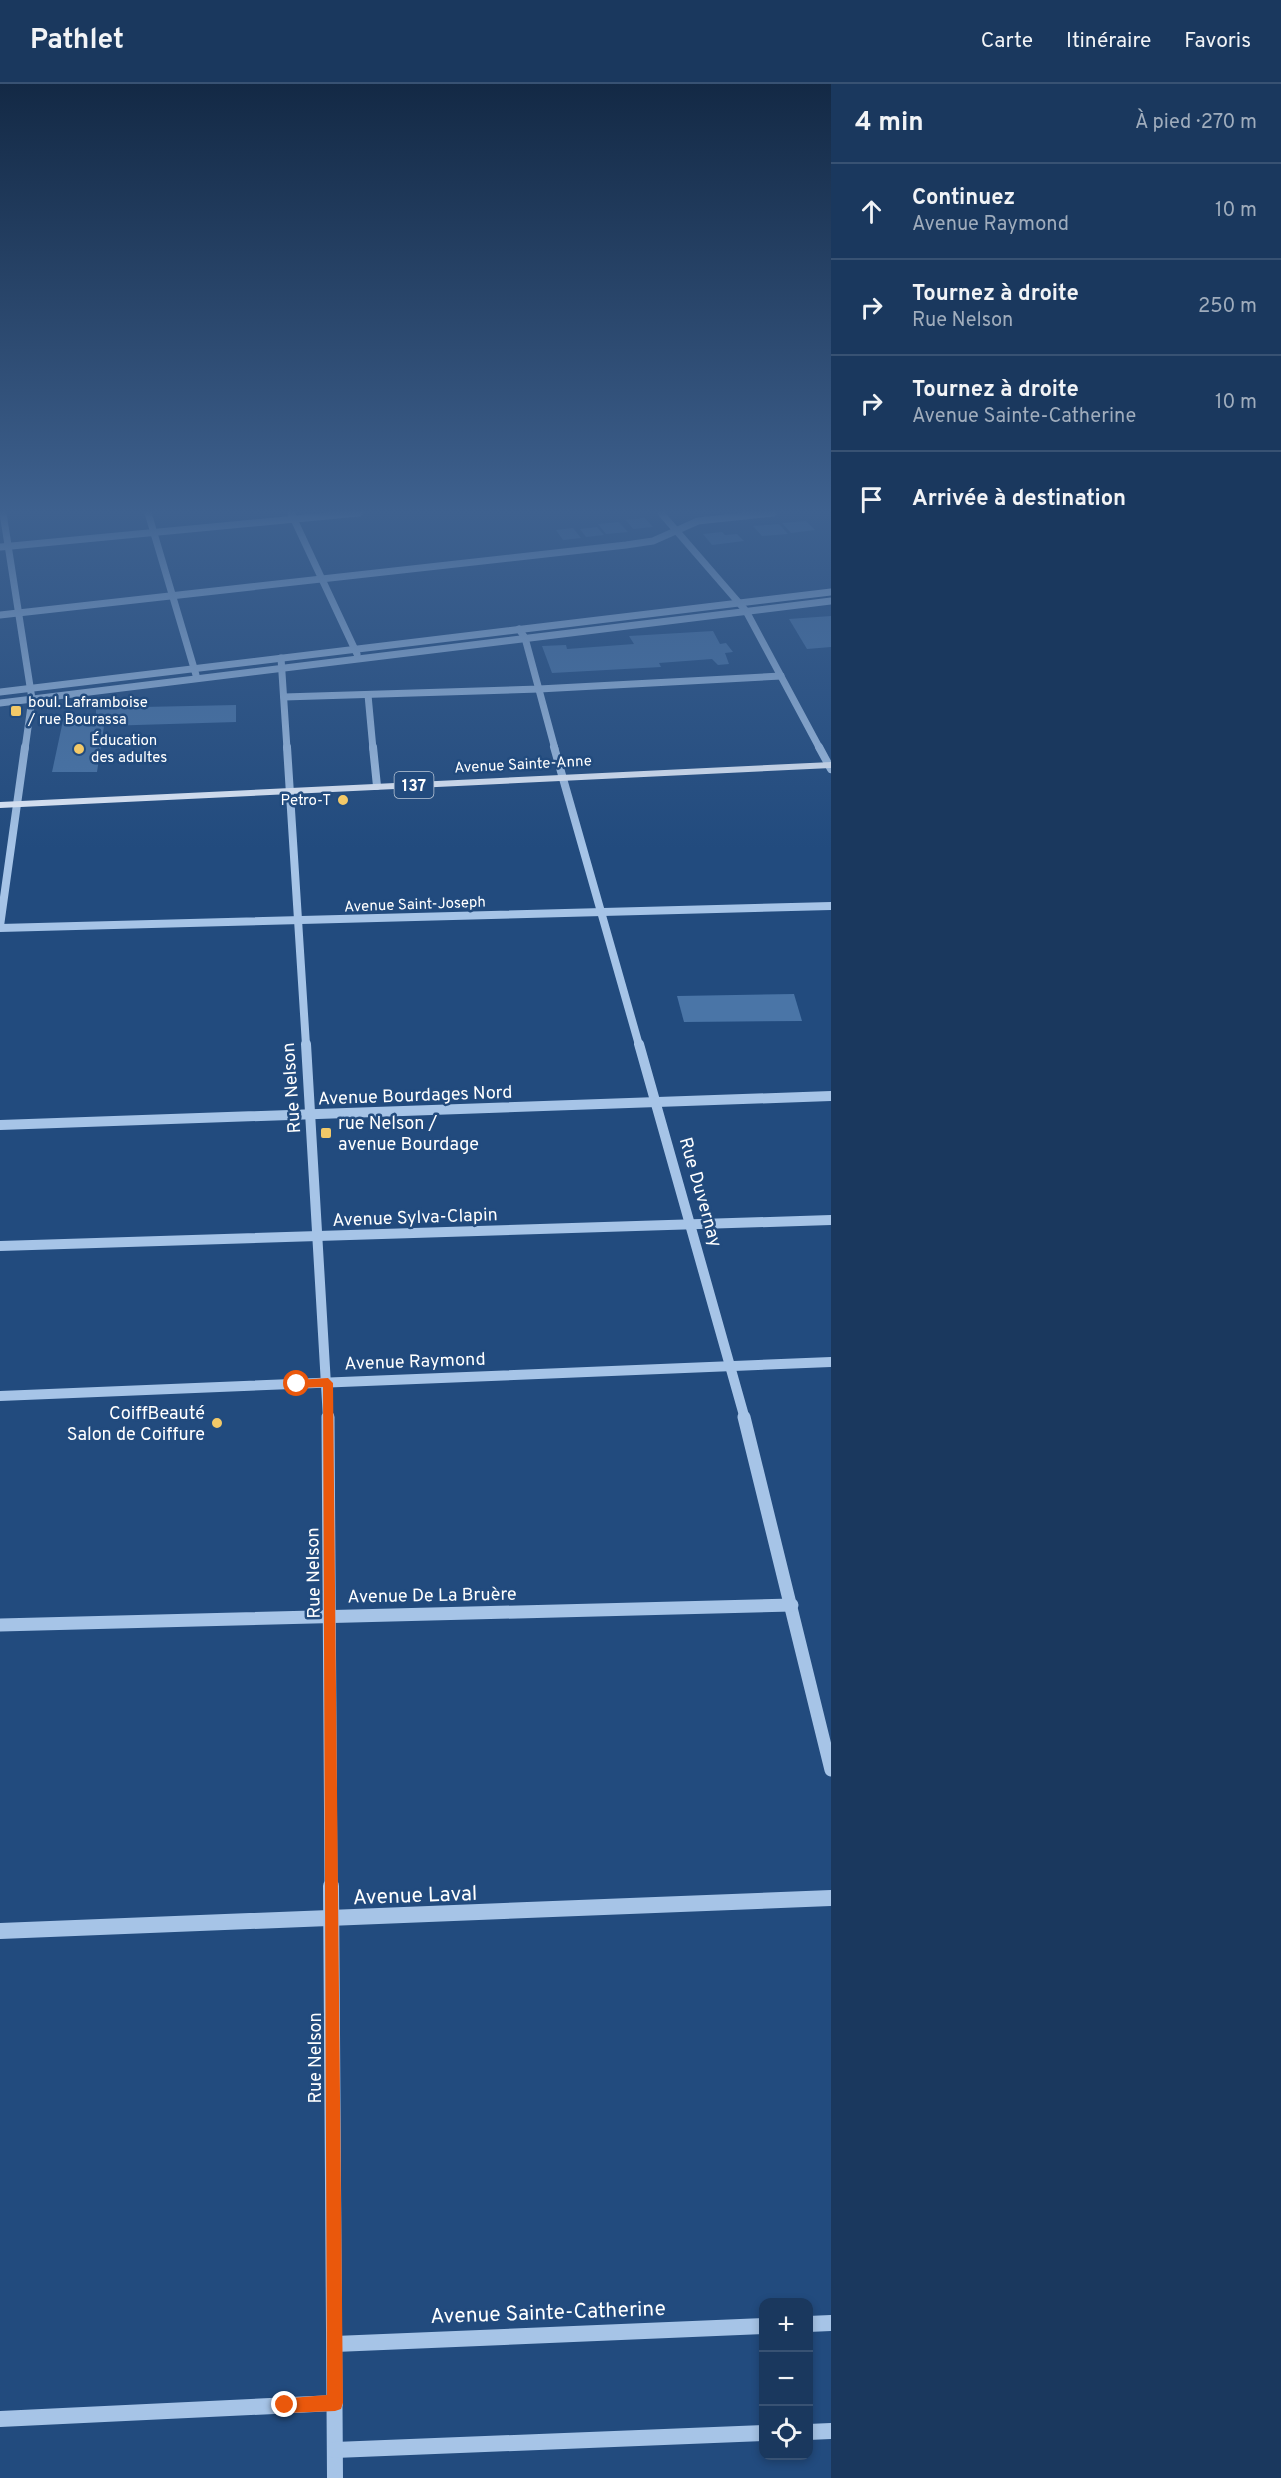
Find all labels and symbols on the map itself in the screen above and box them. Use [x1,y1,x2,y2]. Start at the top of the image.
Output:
place label: boul. Laframboise / rue Bourassa [27,694,148,730]
marker: boul. Laframboise / rue Bourassa [9,704,23,718]
place label: Éducation des adultes [91,731,167,768]
marker: Éducation des adultes [72,742,86,756]
street label: Avenue Sainte-Anne [454,752,592,779]
road number: 137 [394,772,434,798]
place label: Petro-T [281,792,331,811]
marker: Petro-T [336,793,350,807]
street label: Avenue Saint-Joseph [344,894,486,917]
street label: Rue Nelson [278,1042,307,1134]
street label: Avenue Bourdages Nord [317,1082,513,1111]
place label: rue Nelson / avenue Bourdage [338,1113,479,1157]
marker: rue Nelson / avenue Bourdage [319,1126,333,1140]
street label: Rue Duvernay [673,1135,726,1250]
street label: Avenue Sylva-Clapin [332,1204,498,1233]
street label: Avenue Raymond [344,1349,486,1376]
route start [283,1370,309,1396]
place label: CoiffBeauté Salon de Coiffure [67,1403,205,1447]
marker: CoiffBeauté Salon de Coiffure [210,1416,224,1430]
street label: Rue Nelson [302,1527,327,1619]
street label: Avenue De La Bruère [347,1584,517,1609]
street label: Avenue Laval [352,1881,478,1912]
street label: Rue Nelson [305,2012,328,2104]
street label: Avenue Sainte-Catherine [430,2296,666,2331]
route end [271,2391,297,2417]

